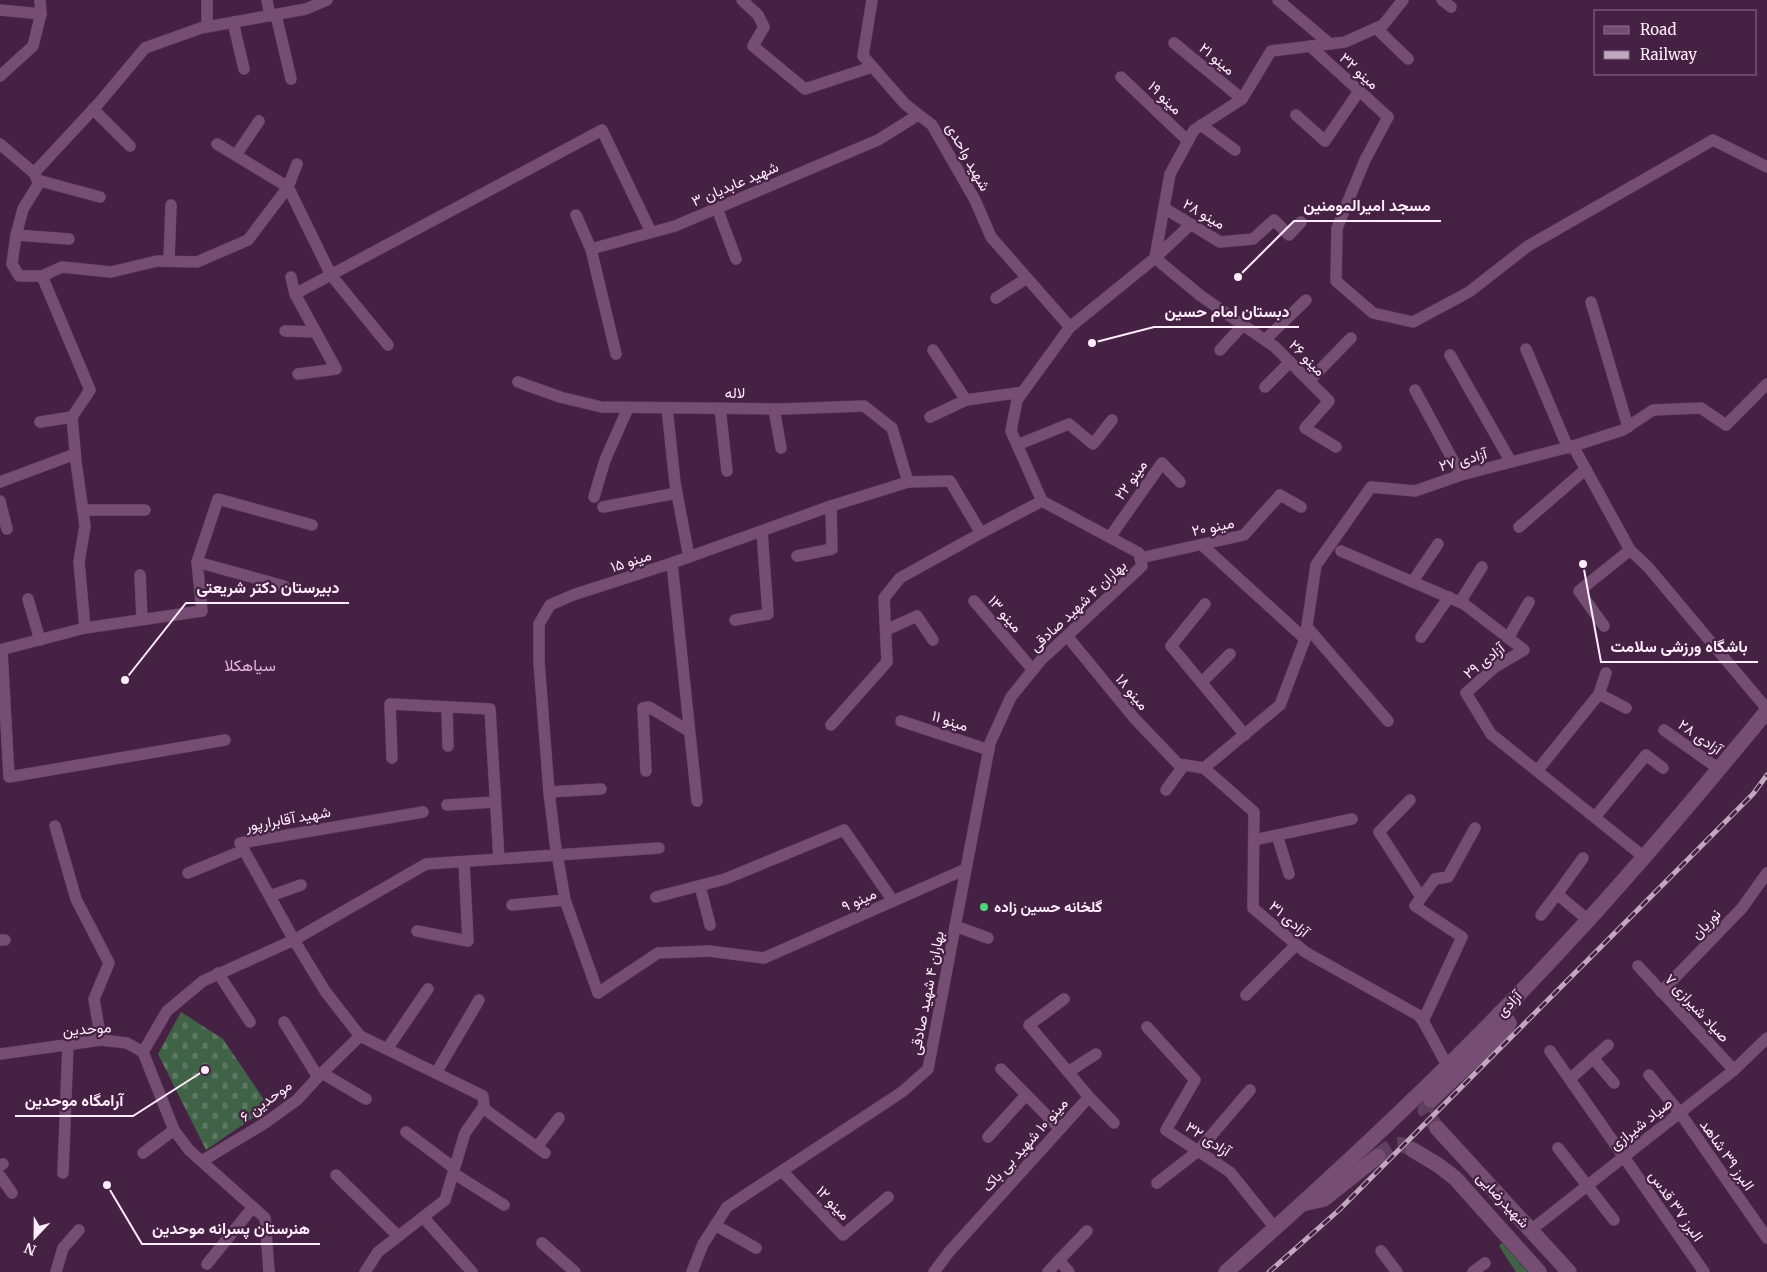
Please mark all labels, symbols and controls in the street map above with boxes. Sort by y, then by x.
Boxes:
legend [1594,10,1757,75]
text: Road [1640,20,1676,39]
street label: مینو ۲۱ [1196,38,1239,79]
text: Railway [1640,45,1697,64]
street label: مینو ۳۲ [1336,48,1383,93]
street label: مینو ۱۹ [1144,77,1186,118]
street label: شهید واحدی [941,119,995,195]
street label: شهید عابدیان ۳ [688,157,781,210]
callout: مسجد امیرالمومنین [1294,190,1441,221]
street label: مینو ۲۸ [1180,194,1229,233]
text: مسجد امیرالمومنین [1303,195,1431,216]
callout: دبستان امام حسین [1154,296,1299,327]
text: دبستان امام حسین [1164,301,1290,322]
street label: مینو ۲۶ [1285,335,1330,380]
street label: لاله [725,383,745,402]
street label: آزادی ۲۷ [1437,443,1491,476]
street label: مینو ۲۲ [1110,456,1151,503]
street label: مینو ۲۰ [1190,513,1236,540]
street label: مینو ۱۵ [608,545,654,576]
street label: بهاران ۴ شهید صادقی [1025,556,1131,656]
callout: دبیرستان دکتر شریعتی [186,572,349,603]
text: دبیرستان دکتر شریعتی [196,577,340,598]
street label: مینو ۱۳ [984,591,1027,636]
callout: باشگاه ورزشی سلامت [1601,631,1758,662]
text: باشگاه ورزشی سلامت [1610,636,1748,657]
street label: آزادی ۲۹ [1459,638,1510,683]
district label: سیاهکلا [224,655,276,675]
street label: مینو ۱۸ [1112,670,1153,714]
street label: مینو ۱۱ [929,706,971,735]
street label: آزادی ۲۸ [1674,715,1727,760]
street label: شهید آقابرارپور [243,802,332,837]
street label: مینو ۹ [839,884,879,916]
street label: آزادی ۳۱ [1265,896,1314,943]
place label: گلخانه حسین زاده [994,897,1102,916]
marker: گلخانه حسین زاده [978,901,990,913]
street label: نوریان [1687,905,1725,943]
street label: بهاران ۴ شهید صادقی [905,929,949,1057]
street label: صیاد شیرازی ۷ [1660,969,1734,1047]
street label: آزادی [1492,986,1527,1021]
street label: موحدین [62,1017,112,1041]
street label: موحدین ۶ [236,1075,296,1127]
callout: آرامگاه موحدین [15,1085,133,1116]
text: آرامگاه موحدین [25,1090,125,1111]
street label: صیاد شیرازی [1606,1093,1676,1155]
street label: مینو ۱۰ شهید بی باک [977,1094,1073,1196]
street label: البرز ۳۹ شاهد [1696,1116,1759,1194]
street label: آزادی ۳۲ [1182,1117,1236,1162]
street label: البرز ۳۷ قدس [1644,1167,1708,1245]
street label: شهیدرضایی [1472,1168,1534,1232]
street label: مینو ۱۲ [812,1181,854,1224]
north arrow [10,1212,60,1262]
callout: هنرستان پسرانه موحدین [142,1213,320,1244]
text: هنرستان پسرانه موحدین [152,1218,310,1240]
text: N [22,1239,39,1259]

